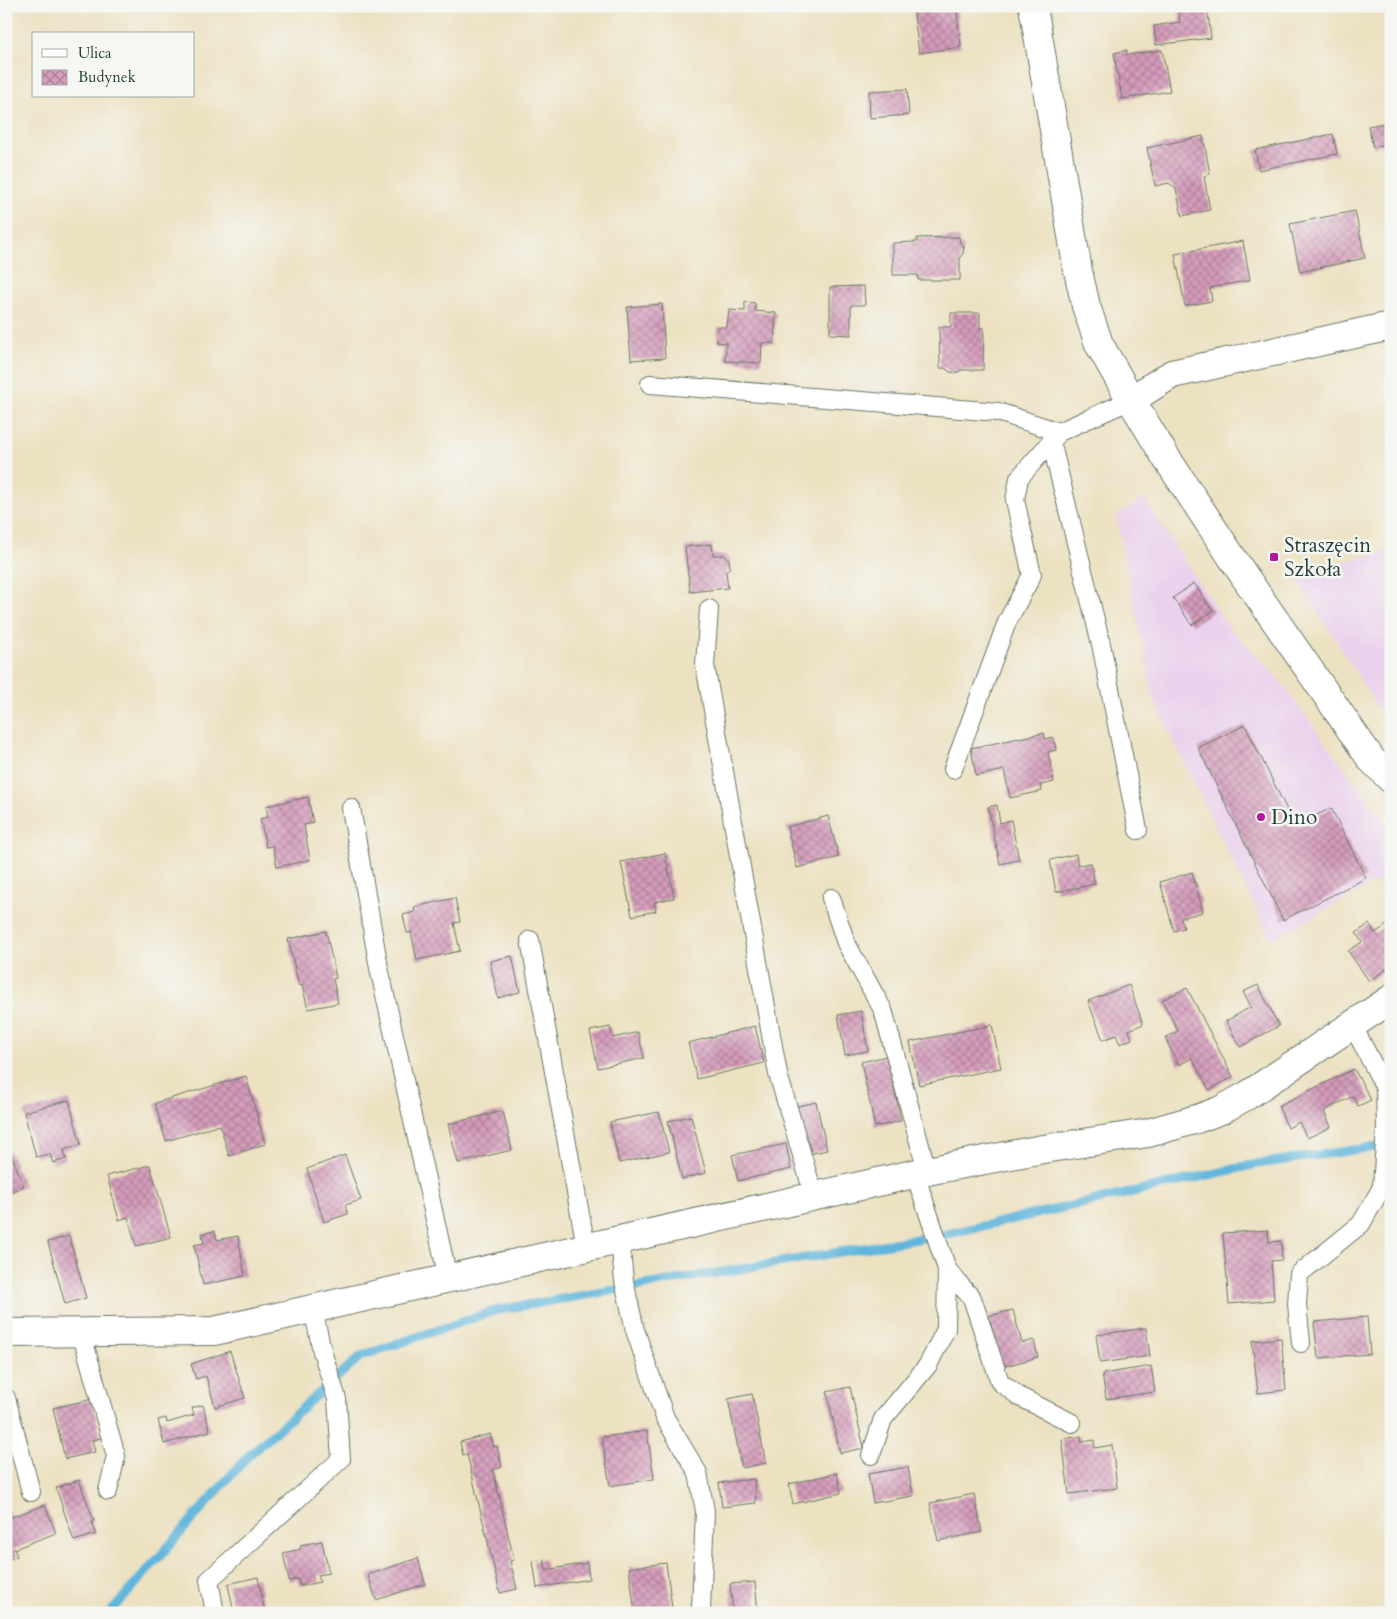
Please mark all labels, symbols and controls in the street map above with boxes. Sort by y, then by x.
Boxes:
legend [32,32,195,98]
text: Ulica [78,43,112,63]
text: Budynek [78,67,136,87]
place label: Straszęcin Szkoła [1284,531,1371,584]
marker: Straszęcin Szkoła [1268,551,1280,563]
place label: Dino [1271,803,1317,832]
marker: Dino [1255,811,1267,823]

